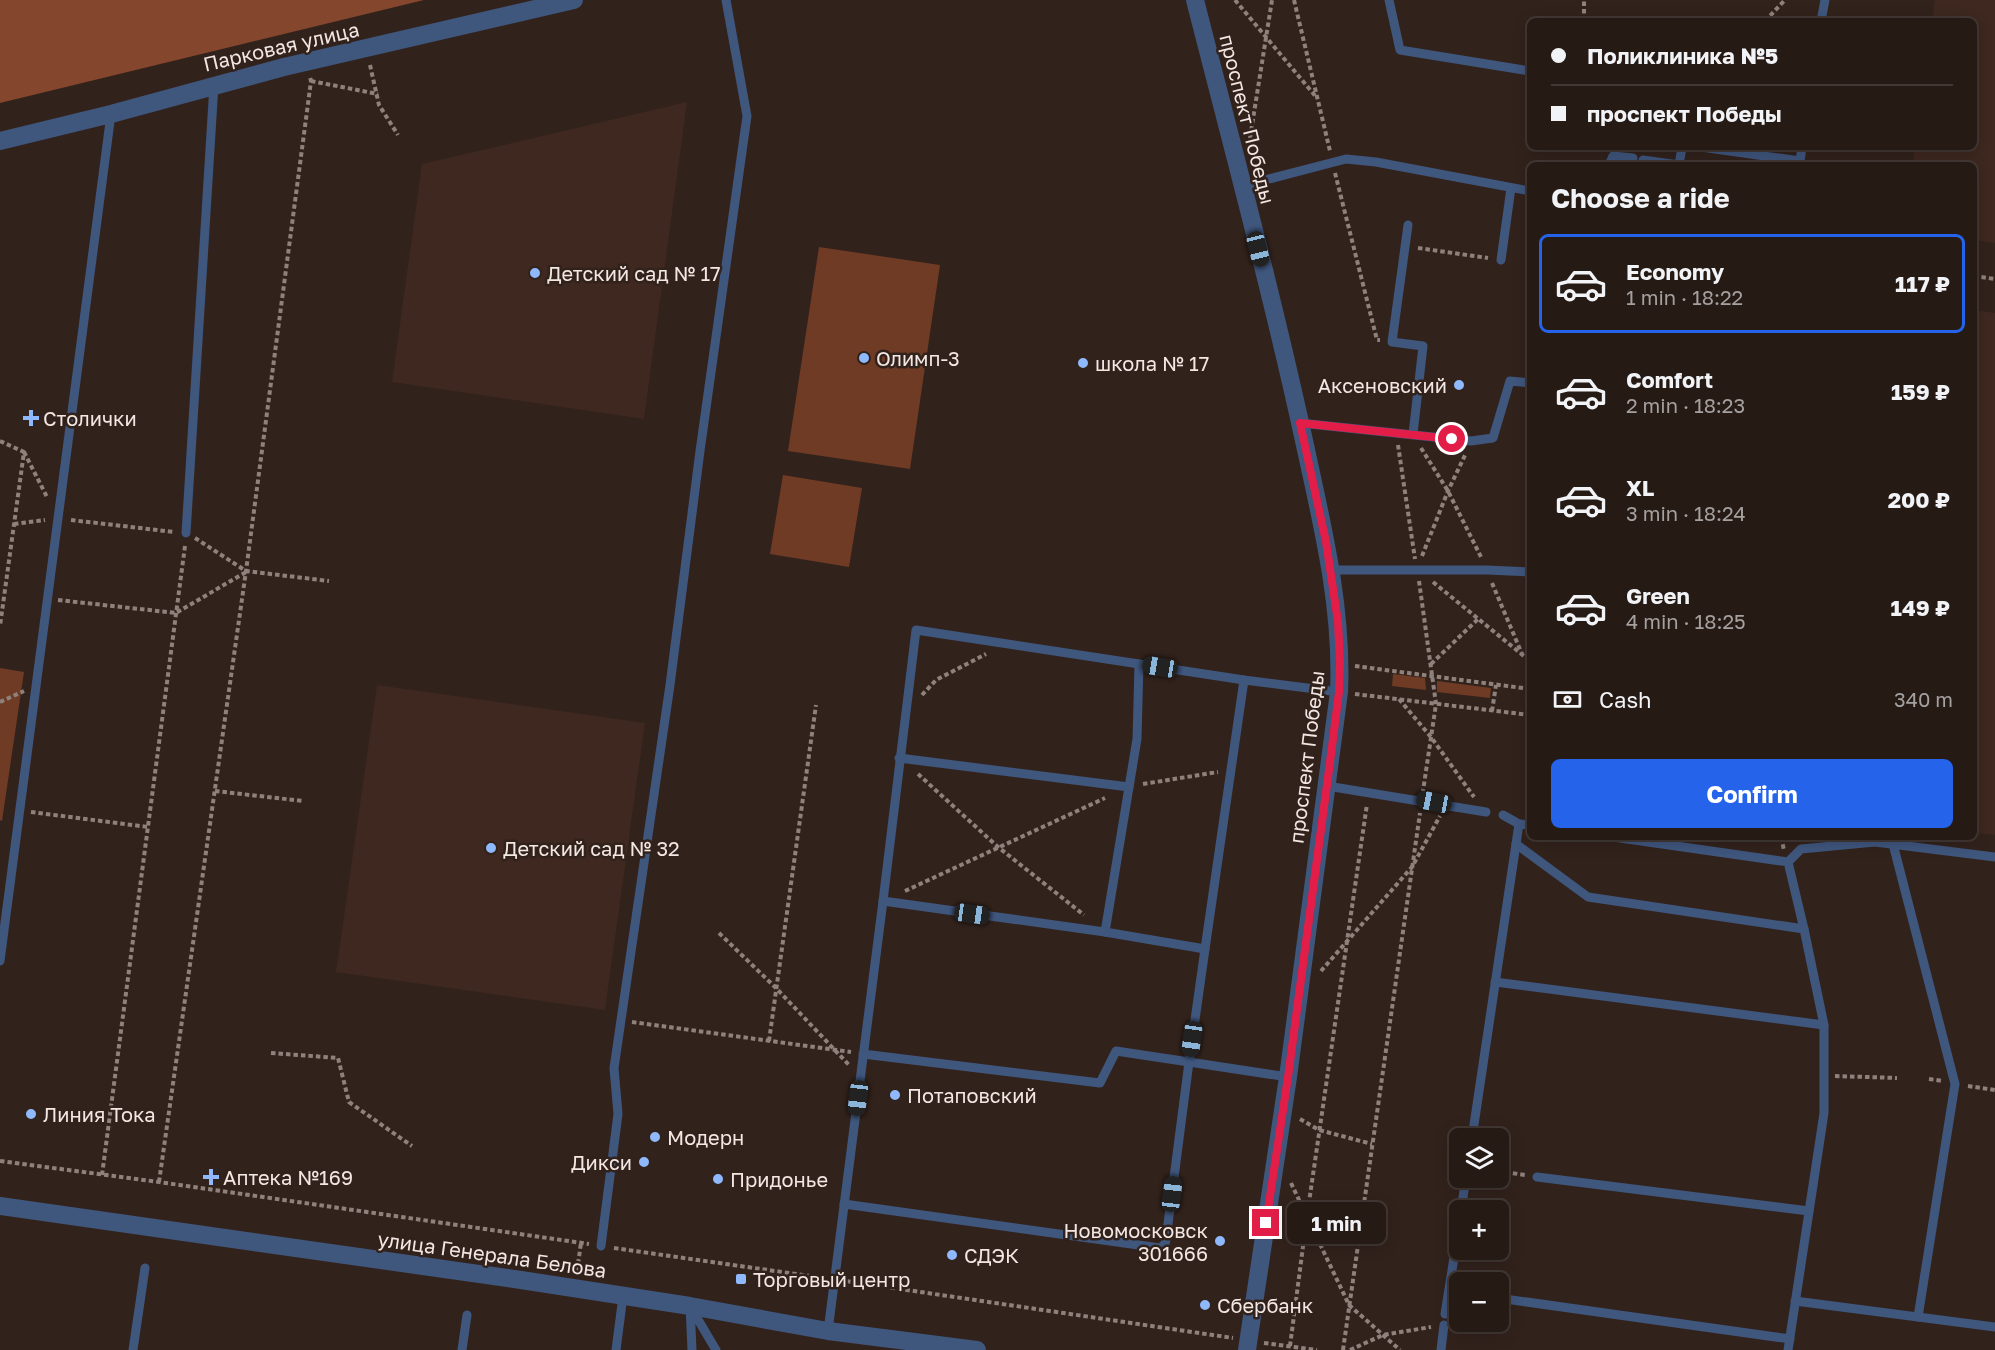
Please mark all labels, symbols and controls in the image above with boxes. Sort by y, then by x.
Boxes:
street label: Парковая улица [201,16,361,76]
street label: проспект Победы [1215,32,1281,206]
text: Поликлиника №5 [1587,42,1778,69]
text: проспект Победы [1587,100,1782,127]
text: Choose a ride [1551,182,1730,214]
car [1245,229,1271,269]
icon: car [1554,257,1608,311]
text: Economy [1626,258,1724,285]
place label: Детский сад № 17 [547,261,721,285]
marker: Детский сад № 17 [528,266,542,280]
text: 117 ₽ [1895,270,1950,297]
text: 1 min · 18:22 [1626,285,1743,309]
place label: Олимп-3 [876,346,960,370]
marker: Олимп-3 [857,351,871,365]
place label: школа № 17 [1095,351,1209,375]
marker: школа № 17 [1076,356,1090,370]
icon: car [1554,365,1608,419]
text: Comfort [1626,366,1713,393]
place label: Аксеновский [1318,373,1447,397]
marker: Аксеновский [1452,378,1466,392]
text: 159 ₽ [1891,378,1950,405]
text: 2 min · 18:23 [1626,393,1745,417]
place label: Столички [43,406,137,430]
marker: Столички [24,411,38,425]
route start [1438,425,1465,452]
icon: car [1554,473,1608,527]
text: XL [1626,474,1654,501]
text: 200 ₽ [1888,486,1950,513]
text: 3 min · 18:24 [1626,501,1746,525]
icon: car [1554,581,1608,635]
text: Green [1626,582,1690,609]
text: 149 ₽ [1891,594,1950,621]
text: 4 min · 18:25 [1626,609,1746,633]
car [1141,655,1179,679]
street label: проспект Победы [1283,669,1329,845]
icon: cash [1551,683,1584,716]
text: Cash [1599,686,1652,713]
text: 340 m [1894,687,1953,711]
button: Confirm [1551,759,1953,828]
car [1415,790,1453,814]
place label: Детский сад № 32 [503,836,680,860]
marker: Детский сад № 32 [484,841,498,855]
car [953,903,991,925]
car [1181,1020,1203,1058]
car [847,1079,869,1117]
place label: Потаповский [907,1083,1037,1107]
marker: Потаповский [888,1088,902,1102]
place label: Линия Тока [43,1102,156,1126]
marker: Линия Тока [24,1107,38,1121]
place label: Модерн [667,1125,744,1149]
map controls [1449,1128,1509,1332]
button: layers [1449,1128,1509,1188]
marker: Модерн [648,1130,662,1144]
place label: Дикси [571,1150,632,1174]
marker: Дикси [637,1155,651,1169]
place label: Аптека №169 [223,1165,353,1189]
place label: Придонье [730,1167,828,1191]
marker: Аптека №169 [204,1170,218,1184]
marker: Придонье [711,1172,725,1186]
car [1161,1175,1183,1213]
button: + [1449,1200,1509,1260]
callout: 1 min [1287,1202,1386,1244]
route end [1252,1209,1279,1236]
text: 1 min [1311,1211,1362,1235]
place label: Новомосковск 301666 [1063,1218,1208,1265]
street label: улица Генерала Белова [376,1226,608,1282]
marker: Новомосковск 301666 [1213,1234,1227,1248]
place label: СДЭК [964,1243,1019,1267]
marker: СДЭК [945,1248,959,1262]
place label: Торговый центр [753,1267,910,1291]
marker: Торговый центр [734,1272,748,1286]
button: − [1449,1272,1509,1332]
place label: Сбербанк [1217,1293,1313,1317]
marker: Сбербанк [1198,1298,1212,1312]

